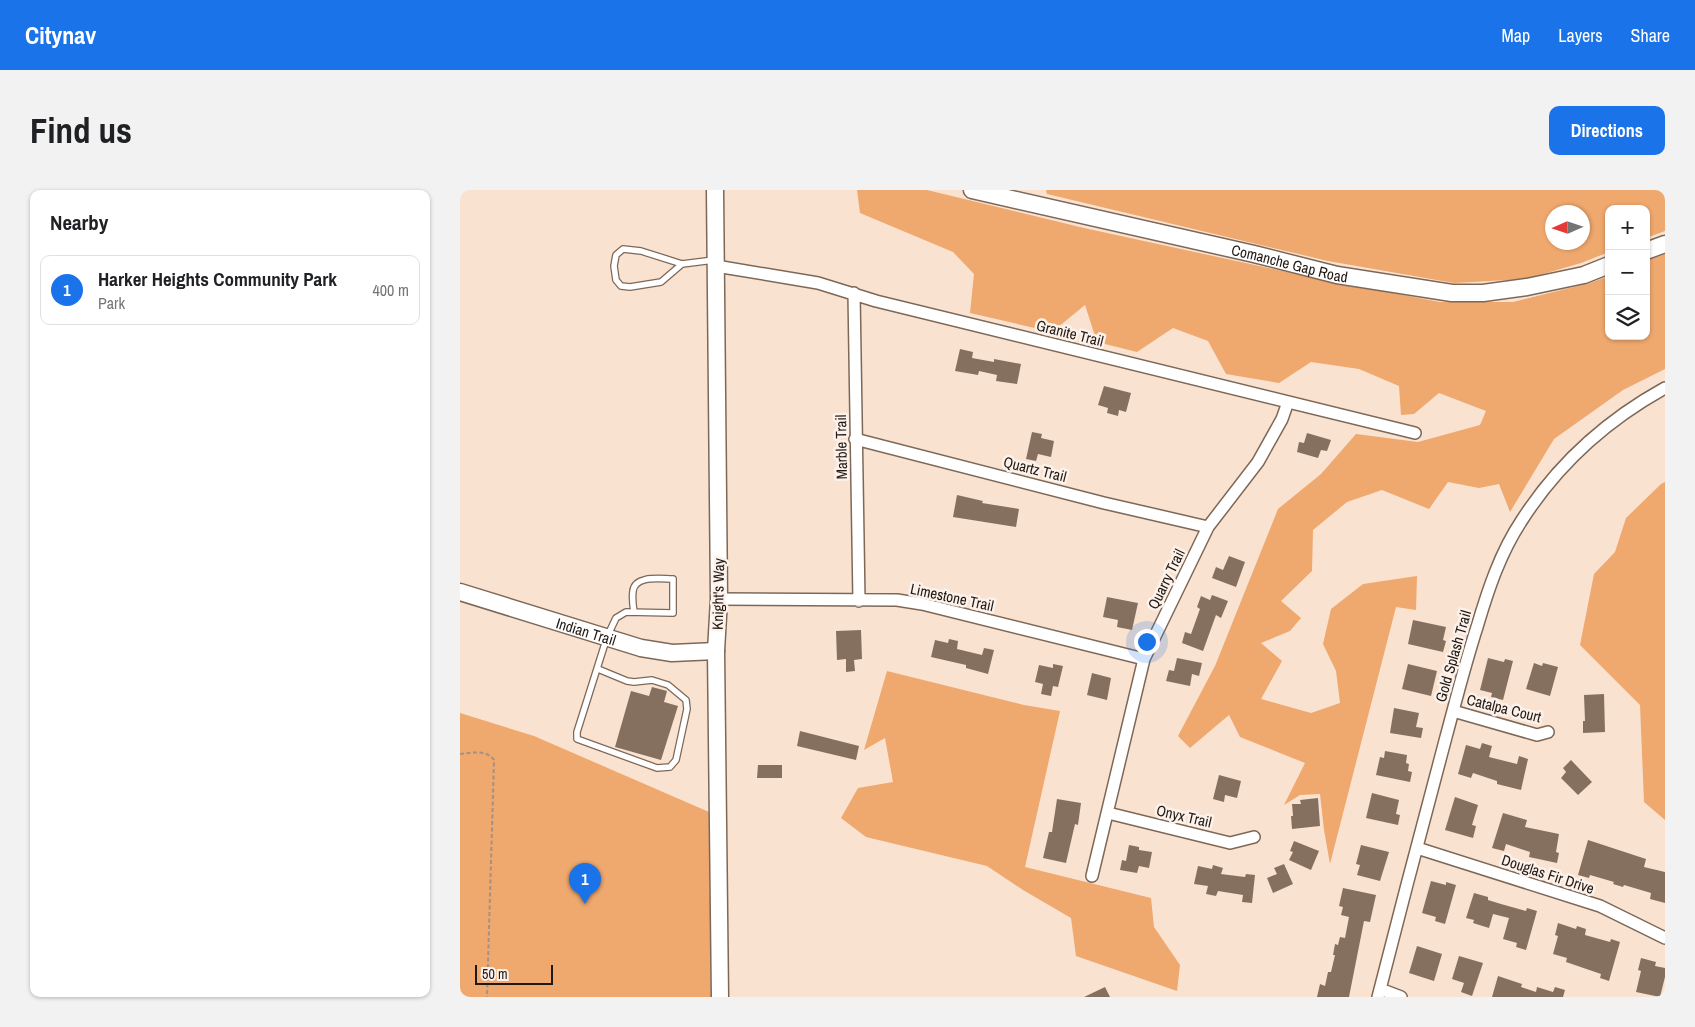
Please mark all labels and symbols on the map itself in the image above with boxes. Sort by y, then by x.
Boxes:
north arrow [1545,205,1590,250]
street label: Comanche Gap Road [1230,239,1349,287]
street label: Granite Trail [1034,315,1106,351]
street label: Marble Trail [830,414,852,480]
street label: Quartz Trail [1001,451,1069,487]
street label: Quarry Trail [1142,545,1190,613]
street label: Knight's Way [707,557,729,630]
street label: Limestone Trail [908,578,996,616]
street label: Gold Splash Trail [1430,608,1476,704]
street label: Indian Trail [554,612,619,650]
your location [1134,629,1160,655]
street label: Catalpa Court [1465,689,1544,728]
street label: Onyx Trail [1154,799,1214,833]
street label: Douglas Fir Drive [1499,849,1597,899]
pin: 1 [569,863,601,904]
scale bar [475,962,552,985]

